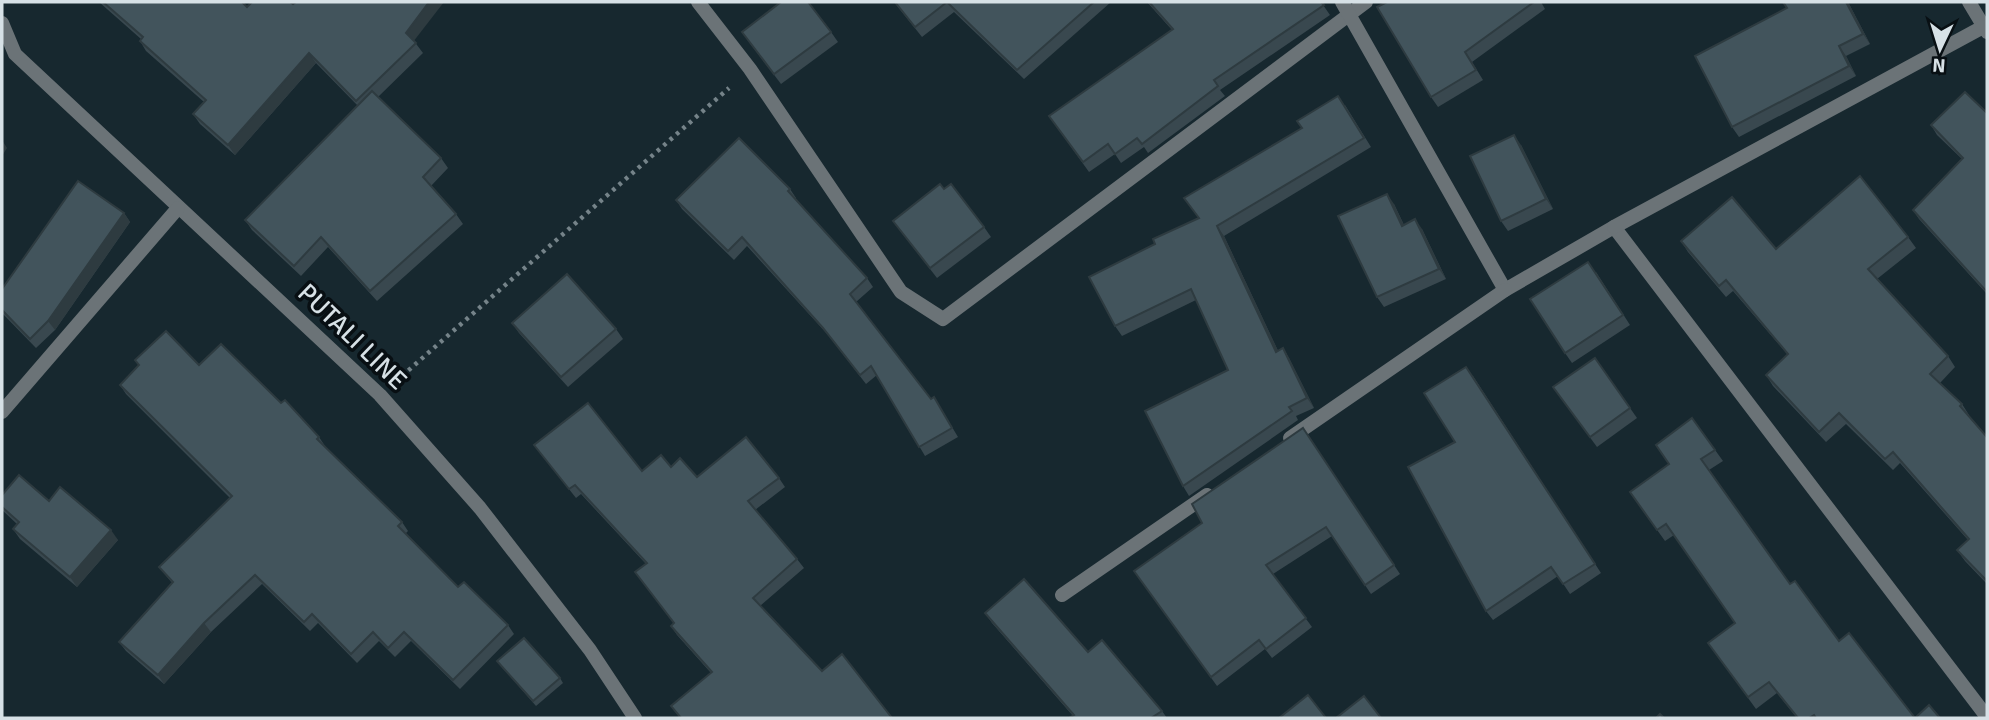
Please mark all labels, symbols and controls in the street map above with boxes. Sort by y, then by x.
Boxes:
north arrow [1905,14,1975,84]
text: N [1931,53,1946,77]
street label: PUTALI LINE [291,277,413,397]

